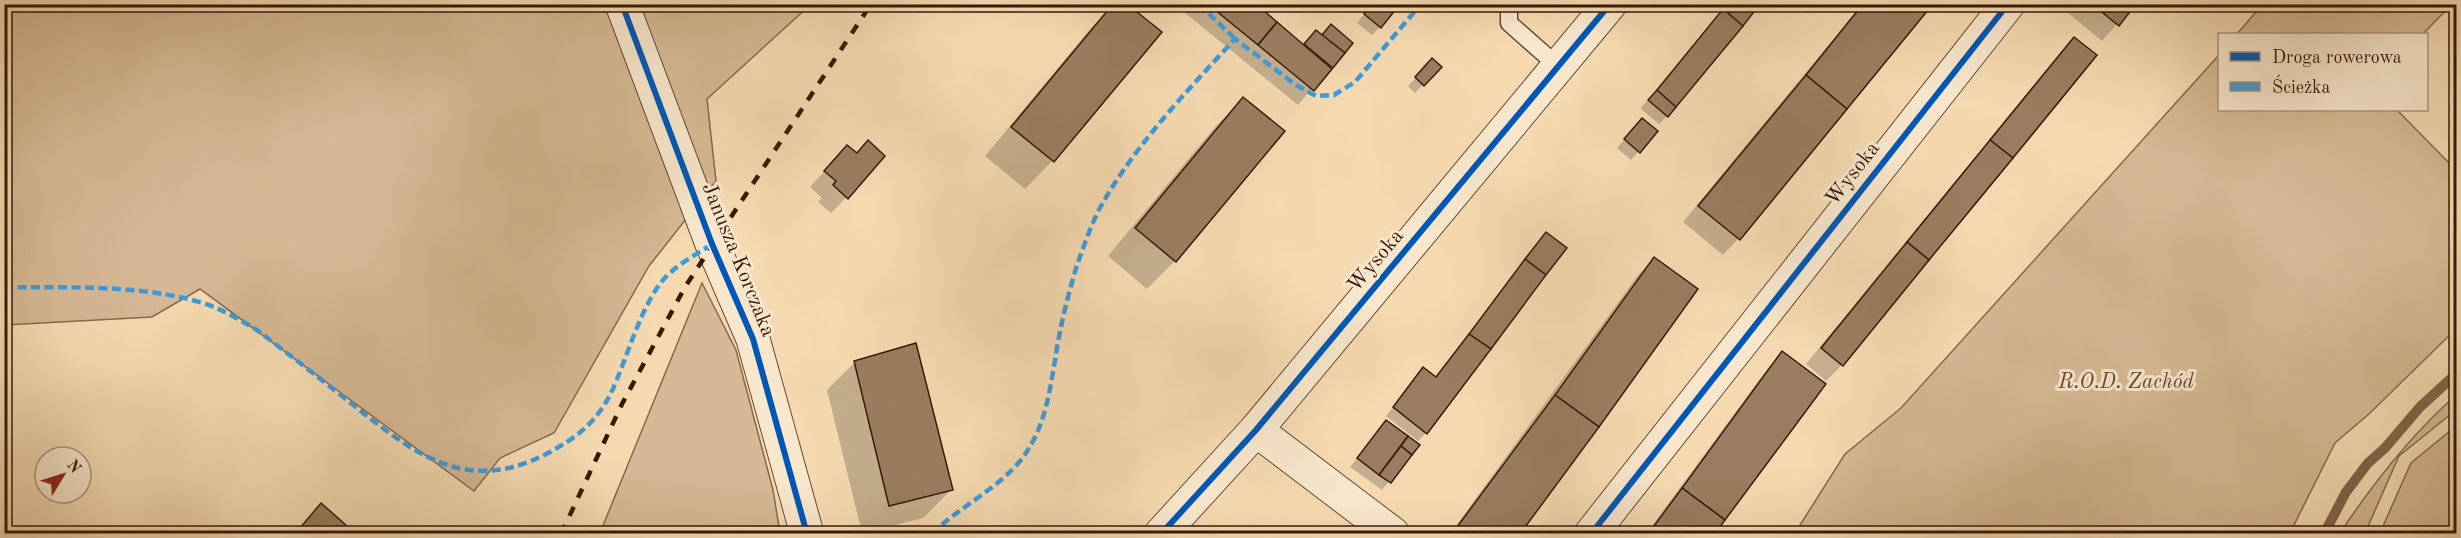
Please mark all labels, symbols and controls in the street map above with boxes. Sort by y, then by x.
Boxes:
legend [2218,33,2428,111]
text: Droga rowerowa [2272,49,2402,67]
text: Ścieżka [2272,74,2330,97]
street label: Wysoka [1822,138,1884,210]
street label: Janusza Korczaka [698,180,778,340]
street label: Wysoka [1344,226,1408,296]
park label: R.O.D. Zachód [2057,372,2195,393]
north arrow [33,445,93,505]
text: N [63,457,84,477]

